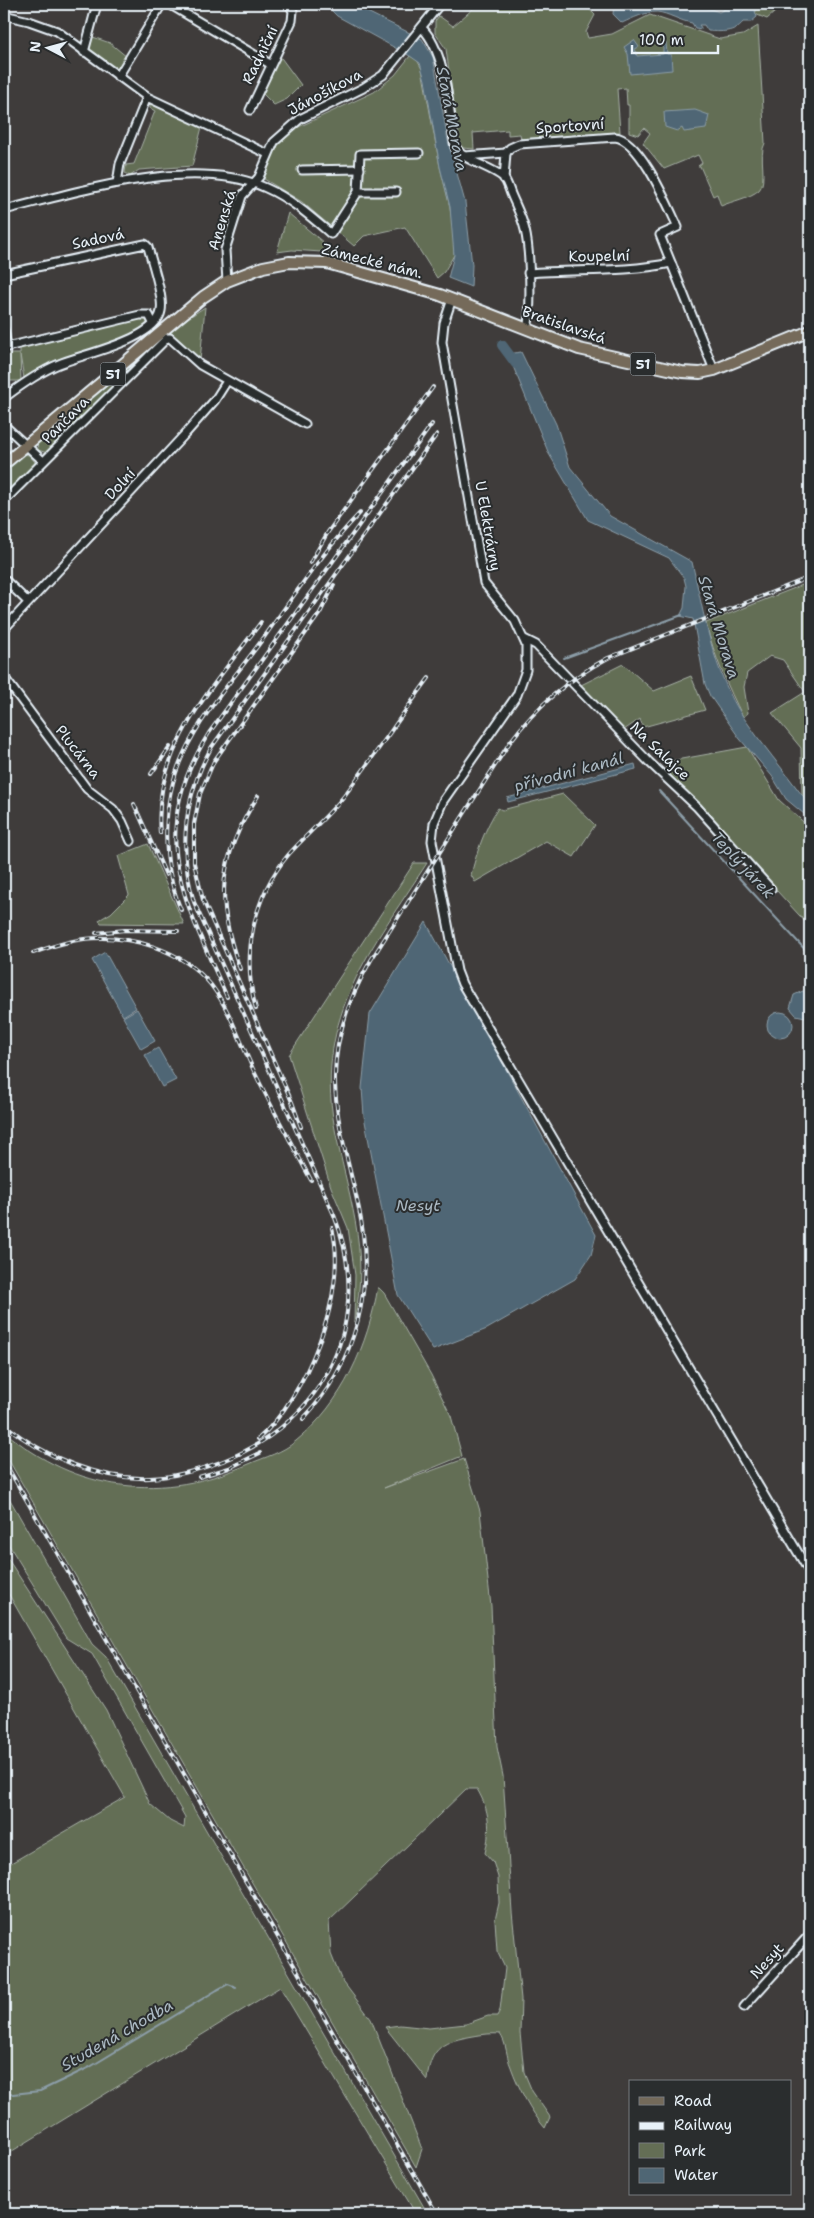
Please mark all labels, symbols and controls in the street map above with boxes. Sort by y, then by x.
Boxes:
north arrow [22,22,72,72]
street label: Radniční [237,22,283,87]
scale bar [632,22,718,54]
text: 100 m [639,30,684,50]
text: N [26,40,45,53]
street label: Jánošíkova [284,64,366,120]
water label: Stará Morava [431,65,473,174]
street label: Sportovní [535,114,605,138]
street label: Anenská [203,187,241,253]
street label: Sadová [70,224,126,254]
street label: Zámecké nám. [319,239,425,283]
street label: Koupelní [568,245,631,267]
street label: Bratislavská [519,301,609,349]
road number: 51 [630,352,656,376]
road number: 51 [100,362,126,386]
street label: Pančava [37,391,94,448]
street label: Dolní [100,463,140,504]
street label: U Elektrárny [470,479,506,573]
water label: Stará Morava [693,573,745,681]
street label: Na Salajce [626,717,694,785]
street label: Plucárna [51,721,106,783]
water label: přívodní kanál [511,747,626,797]
water label: Teplý járek [707,827,779,903]
water label: Nesyt [396,1195,440,1216]
street label: Nesyt [746,1939,788,1983]
water label: Studená chodba [57,1994,177,2076]
legend [629,2080,792,2196]
text: Road [674,2091,712,2111]
text: Railway [674,2115,732,2135]
text: Park [674,2141,706,2161]
text: Water [674,2165,718,2185]

